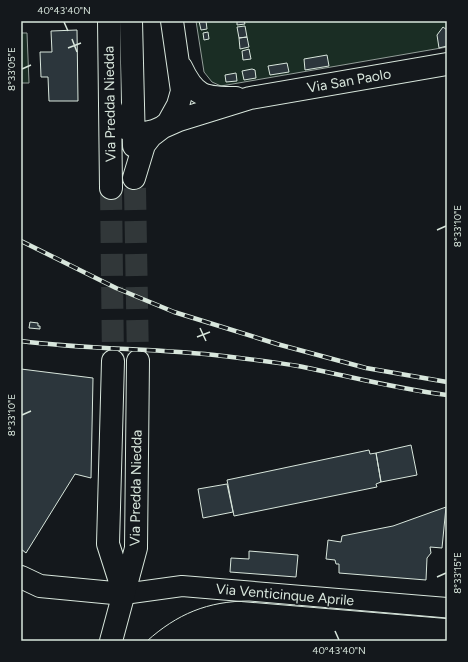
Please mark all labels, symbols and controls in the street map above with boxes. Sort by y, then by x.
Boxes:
text: 40°43'40"N [37,4,91,17]
street label: Via Predda Niedda [100,46,120,162]
text: 8°33'05"E [5,47,18,91]
street label: Via San Paolo [306,65,392,97]
text: 8°33'10"E [451,205,464,247]
text: 8°33'10"E [5,394,18,436]
street label: Via Predda Niedda [126,430,146,546]
text: 8°33'15"E [451,552,464,594]
street label: Via Venticinque Aprile [215,580,355,610]
text: 40°43'40"N [312,644,366,657]

